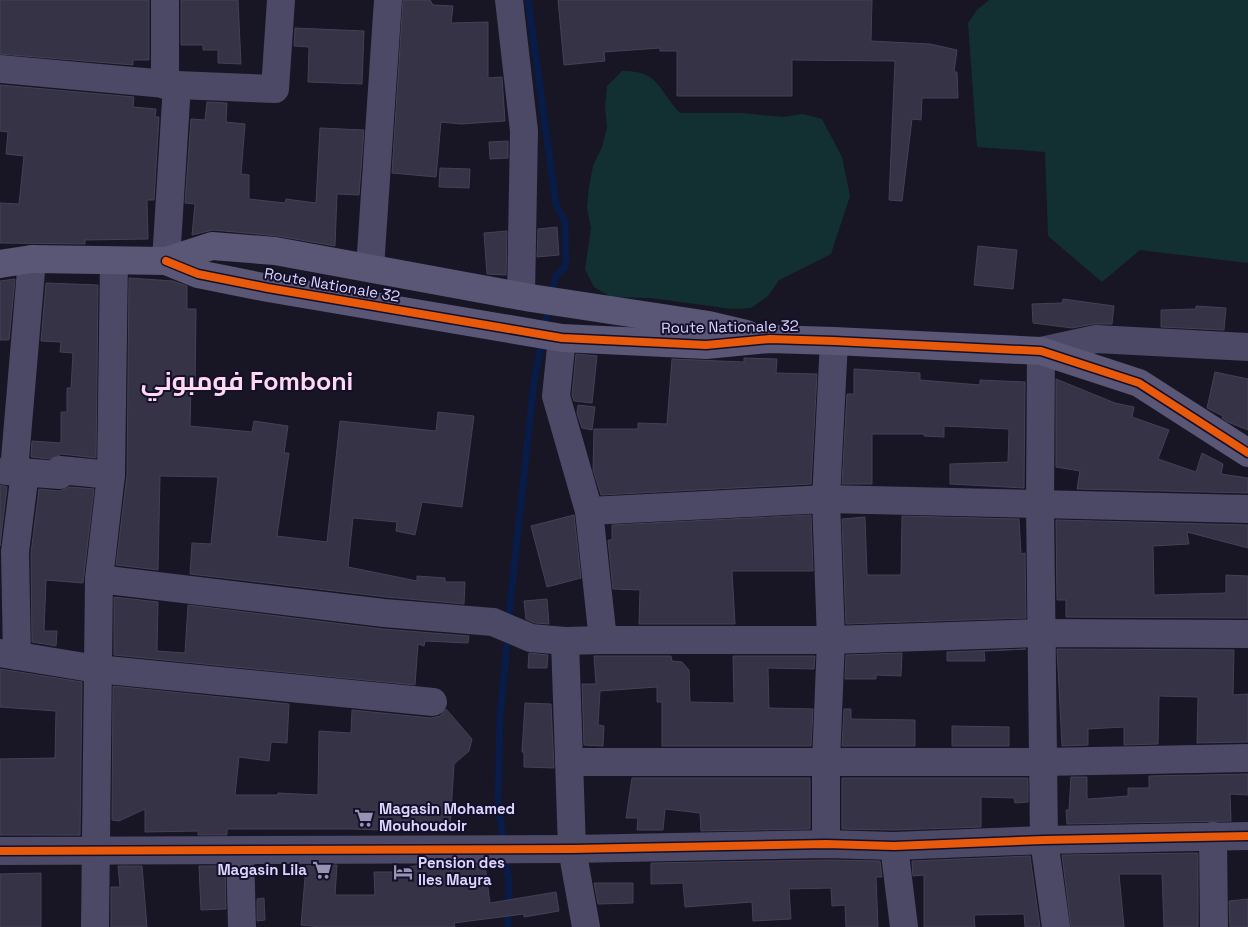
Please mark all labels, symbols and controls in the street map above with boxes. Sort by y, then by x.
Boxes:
street label: Route Nationale 32 [263,263,401,306]
street label: Route Nationale 32 [661,316,799,337]
district label: فومبوني Fomboni [141,365,353,401]
place label: Magasin Mohamed Mouhoudoir [379,799,515,835]
supermarket icon: Magasin Mohamed Mouhoudoir [353,807,375,829]
place label: Pension des Iles Mayra [418,853,505,889]
supermarket icon: Magasin Lila [311,859,333,881]
place label: Magasin Lila [217,860,307,879]
hotel icon: Pension des Iles Mayra [392,861,414,883]

